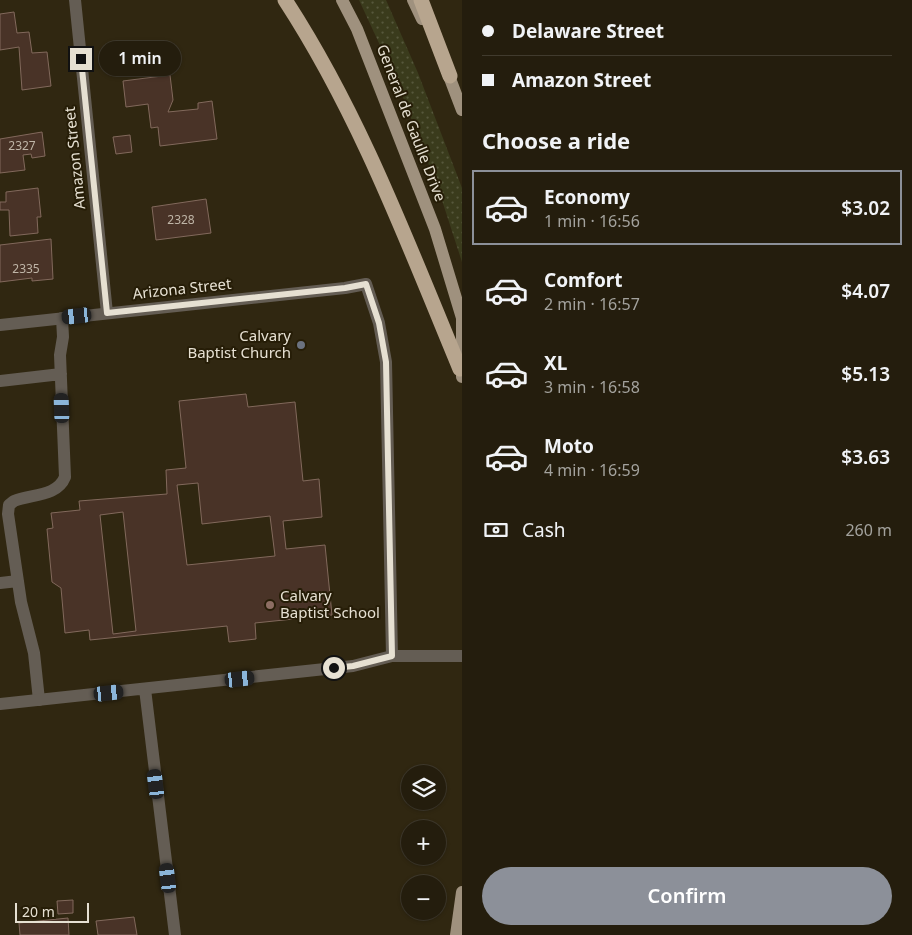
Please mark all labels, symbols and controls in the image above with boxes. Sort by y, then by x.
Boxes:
text: Delaware Street [512,18,664,44]
street label: General de Gaulle Drive [373,41,451,204]
callout: 1 min [98,42,181,76]
text: 1 min [118,47,162,69]
route end [70,48,92,70]
text: Amazon Street [512,67,651,93]
street label: Amazon Street [59,105,89,210]
text: Choose a ride [482,125,630,155]
house number: 2327 [8,137,36,154]
text: Economy [544,184,630,210]
icon: car [484,185,529,230]
text: $3.02 [841,195,890,221]
text: 1 min · 16:56 [544,210,640,232]
house number: 2328 [167,211,195,228]
house number: 2335 [12,260,40,277]
text: Comfort [544,267,623,293]
icon: car [484,268,529,313]
street label: Arizona Street [131,273,233,303]
text: $4.07 [841,278,890,304]
text: 2 min · 16:57 [544,293,640,315]
car [61,307,92,325]
place label: Calvary Baptist Church [187,325,291,362]
marker: Calvary Baptist Church [295,339,307,351]
text: XL [544,350,567,376]
icon: car [484,351,529,396]
text: $5.13 [841,361,890,387]
text: 3 min · 16:58 [544,376,640,398]
car [53,393,70,423]
text: Moto [544,433,594,459]
icon: car [484,434,529,479]
text: $3.63 [841,444,890,470]
text: 4 min · 16:59 [544,459,640,481]
icon: cash [482,516,510,544]
text: Cash [522,517,566,543]
text: 260 m [845,519,892,541]
place label: Calvary Baptist School [280,585,380,622]
marker: Calvary Baptist School [264,599,276,611]
route start [323,657,345,679]
car [224,670,255,688]
car [93,684,124,702]
map controls [401,765,446,920]
button: layers [401,765,446,810]
car [146,768,165,800]
button: + [401,820,446,865]
car [158,862,177,894]
button: Confirm [482,867,892,925]
button: − [401,875,446,920]
scale bar [15,900,89,923]
text: 20 m [22,902,55,921]

